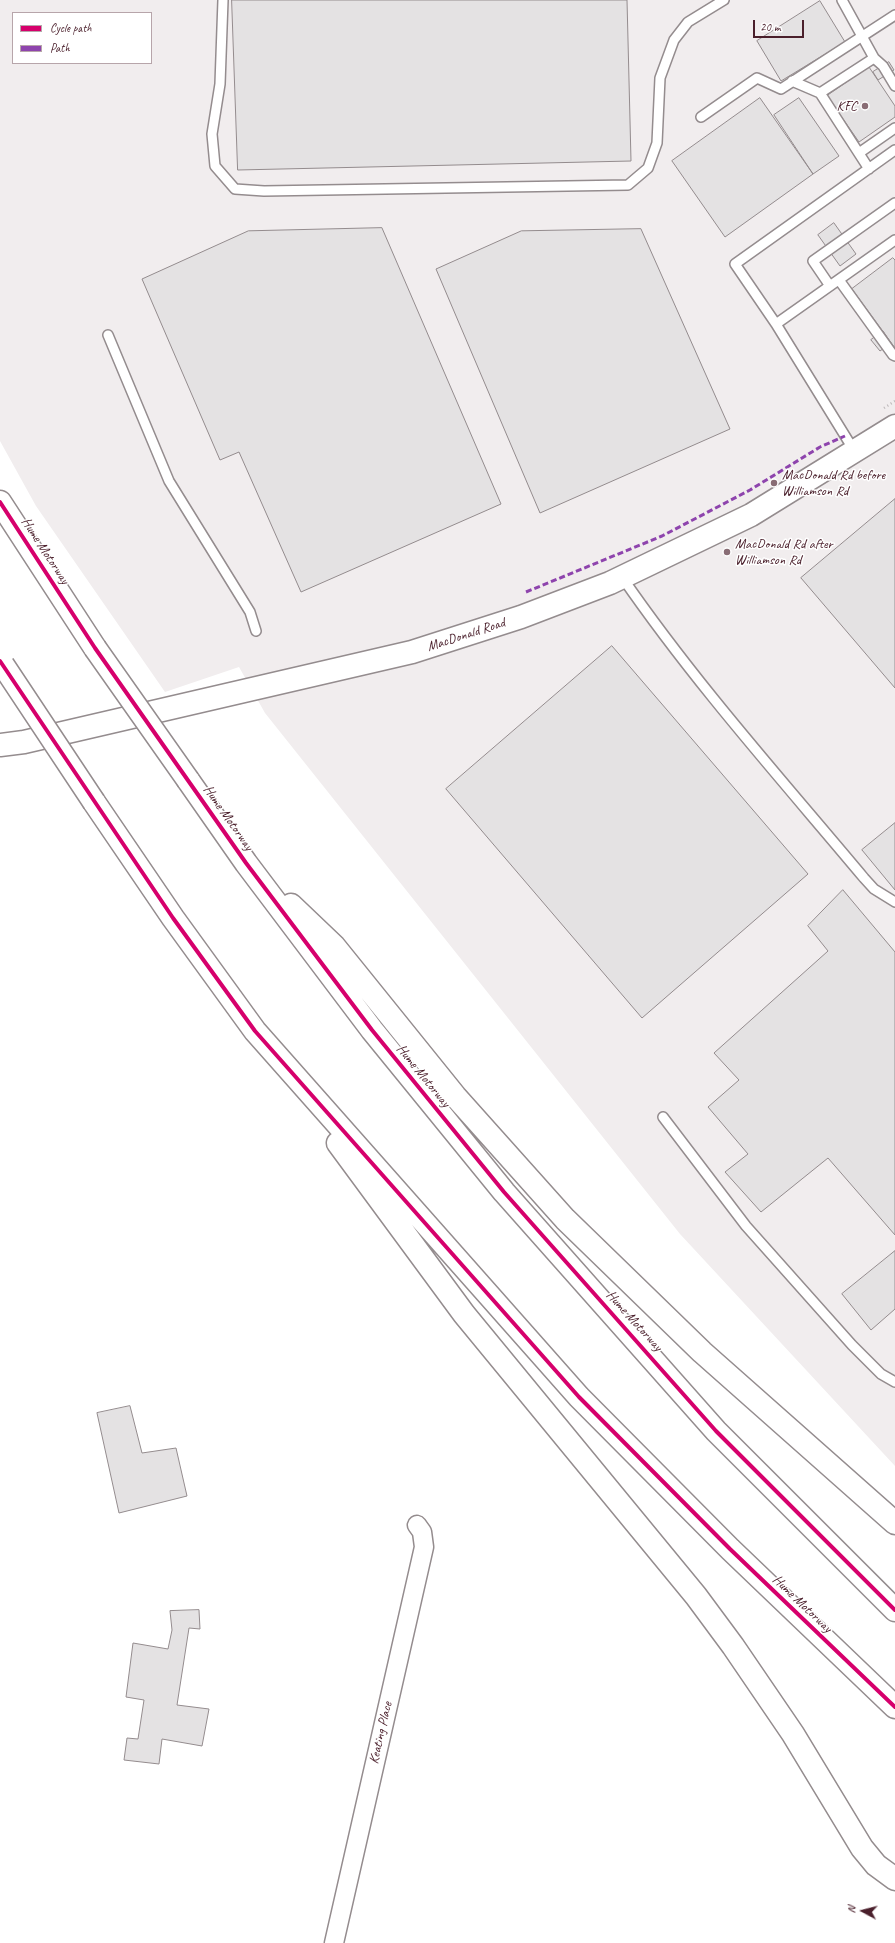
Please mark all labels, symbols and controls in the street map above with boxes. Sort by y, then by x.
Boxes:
legend [12,12,152,64]
scale bar [755,12,806,38]
text: 20 m [760,19,780,35]
text: Cycle path [50,20,92,36]
text: Path [50,40,70,56]
place label: KFC [837,98,857,114]
marker: KFC [860,101,870,111]
place label: MacDonald Rd before Williamson Rd [782,467,885,500]
marker: MacDonald Rd before Williamson Rd [769,478,779,488]
street label: Hume Motorway [17,514,73,588]
place label: MacDonald Rd after Williamson Rd [735,536,833,568]
marker: MacDonald Rd after Williamson Rd [722,547,732,557]
street label: MacDonald Road [425,615,507,655]
street label: Hume Motorway [199,782,257,854]
street label: Hume Motorway [392,1041,454,1111]
street label: Hume Motorway [602,1287,666,1355]
street label: Hume Motorway [769,1571,835,1637]
street label: Keating Place [366,1700,396,1766]
north arrow [843,1891,883,1931]
text: N [844,1905,858,1914]

